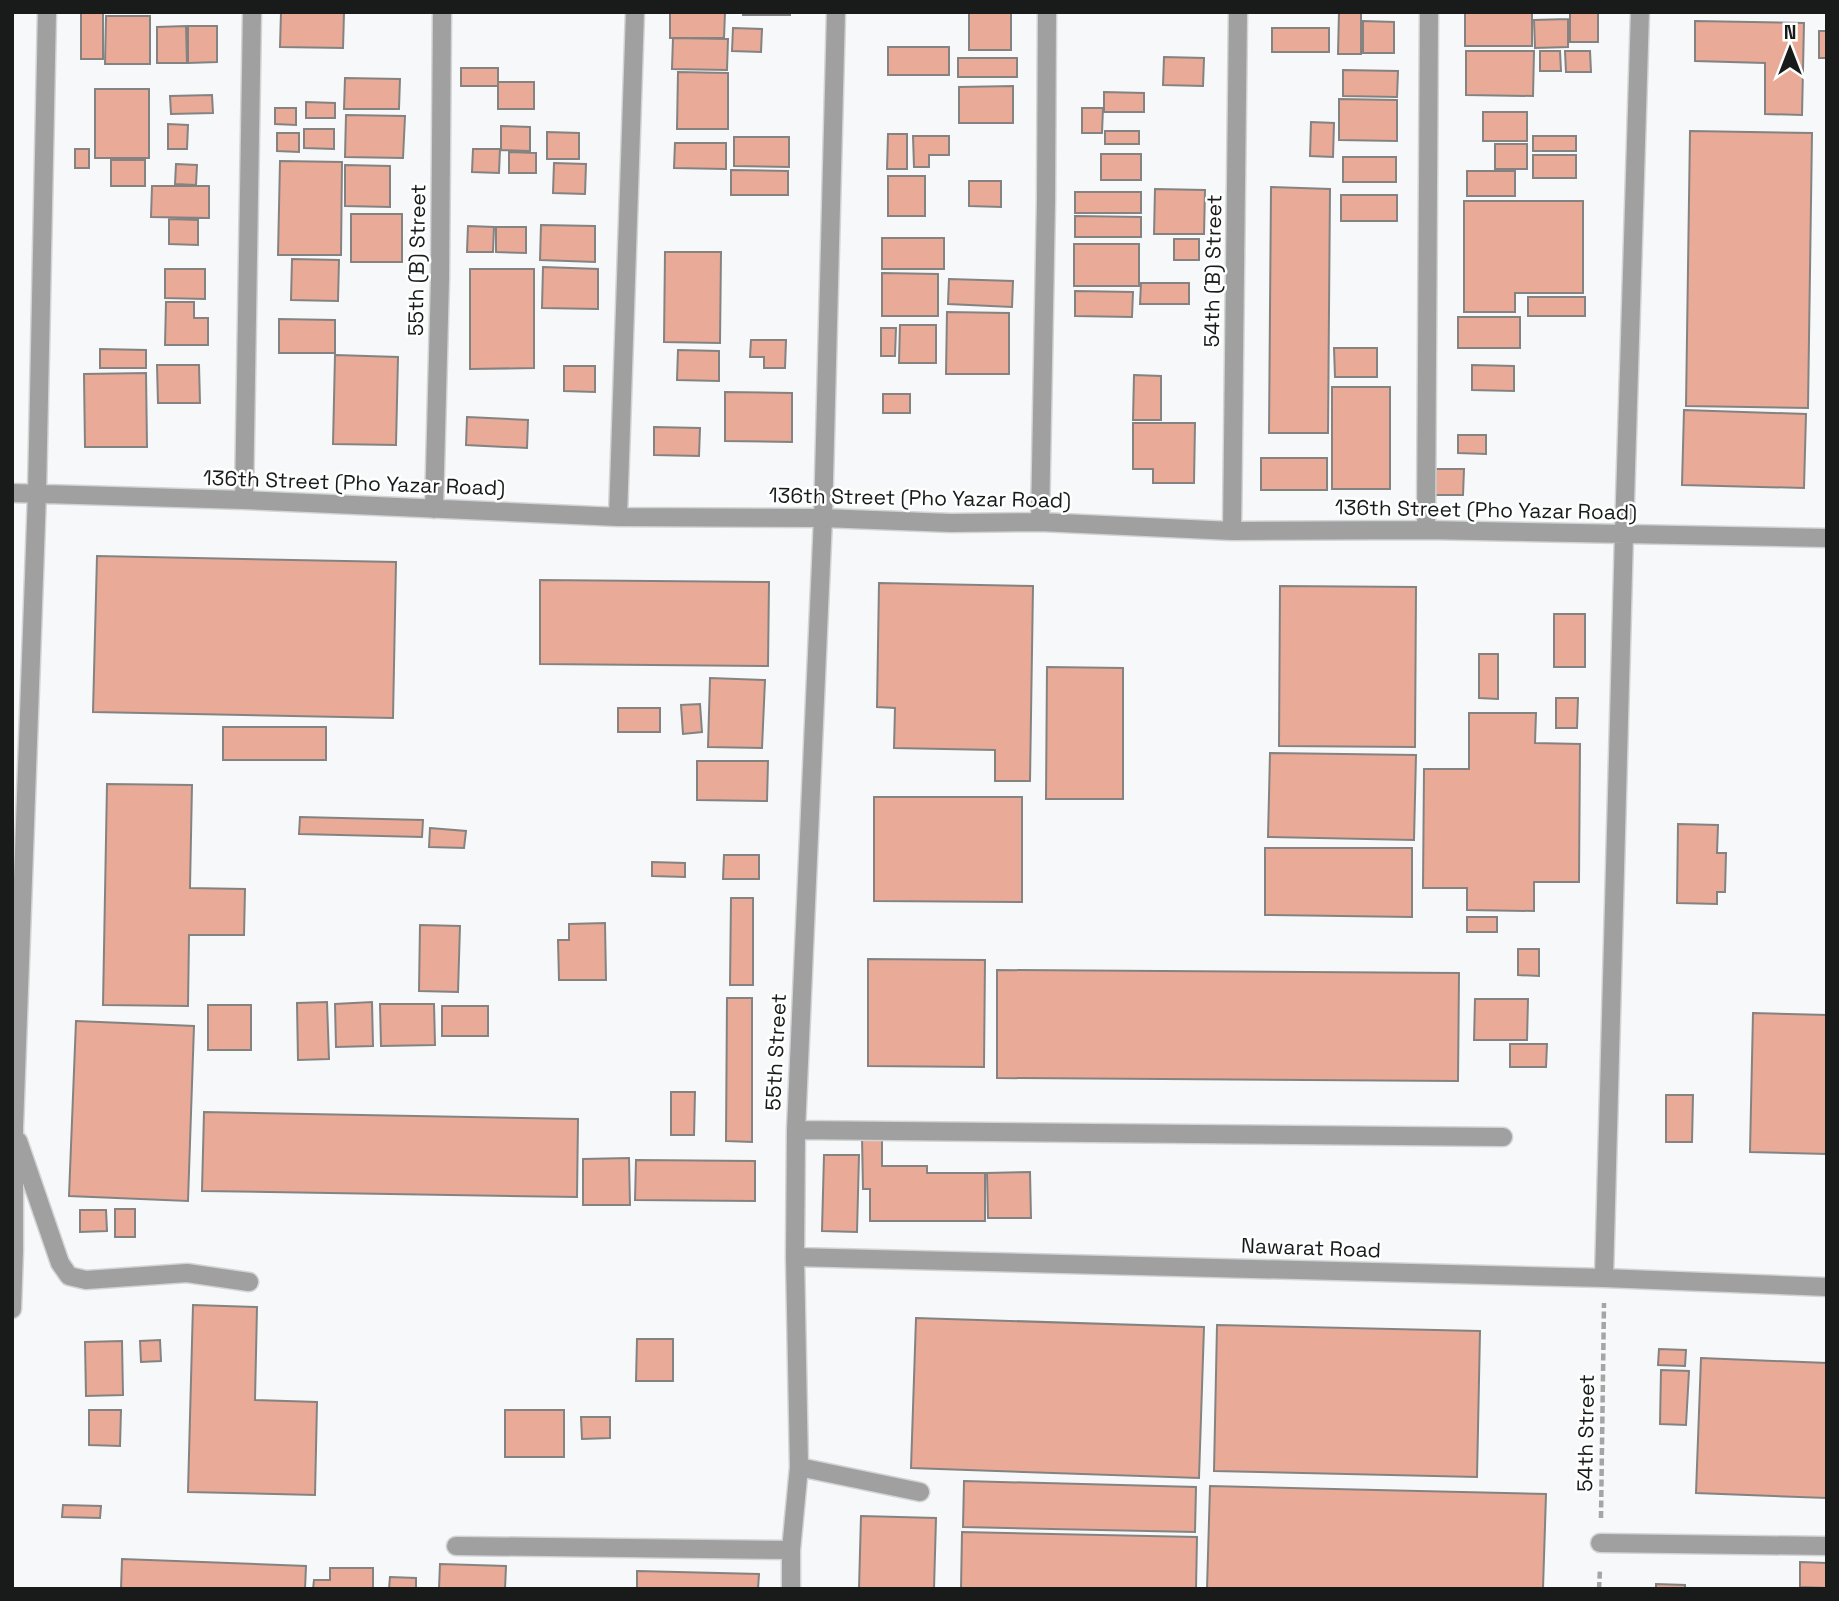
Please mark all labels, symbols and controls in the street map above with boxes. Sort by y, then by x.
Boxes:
north arrow [1755,14,1825,84]
text: N [1784,20,1796,45]
street label: 55th (B) Street [402,184,431,336]
street label: 54th (B) Street [1198,194,1227,348]
street label: 136th Street (Pho Yazar Road) [202,464,506,501]
street label: 136th Street (Pho Yazar Road) [769,481,1071,514]
street label: 136th Street (Pho Yazar Road) [1335,493,1637,526]
street label: 55th Street [759,993,792,1111]
street label: Nawarat Road [1241,1232,1382,1263]
street label: 54th Street [1571,1374,1600,1492]

